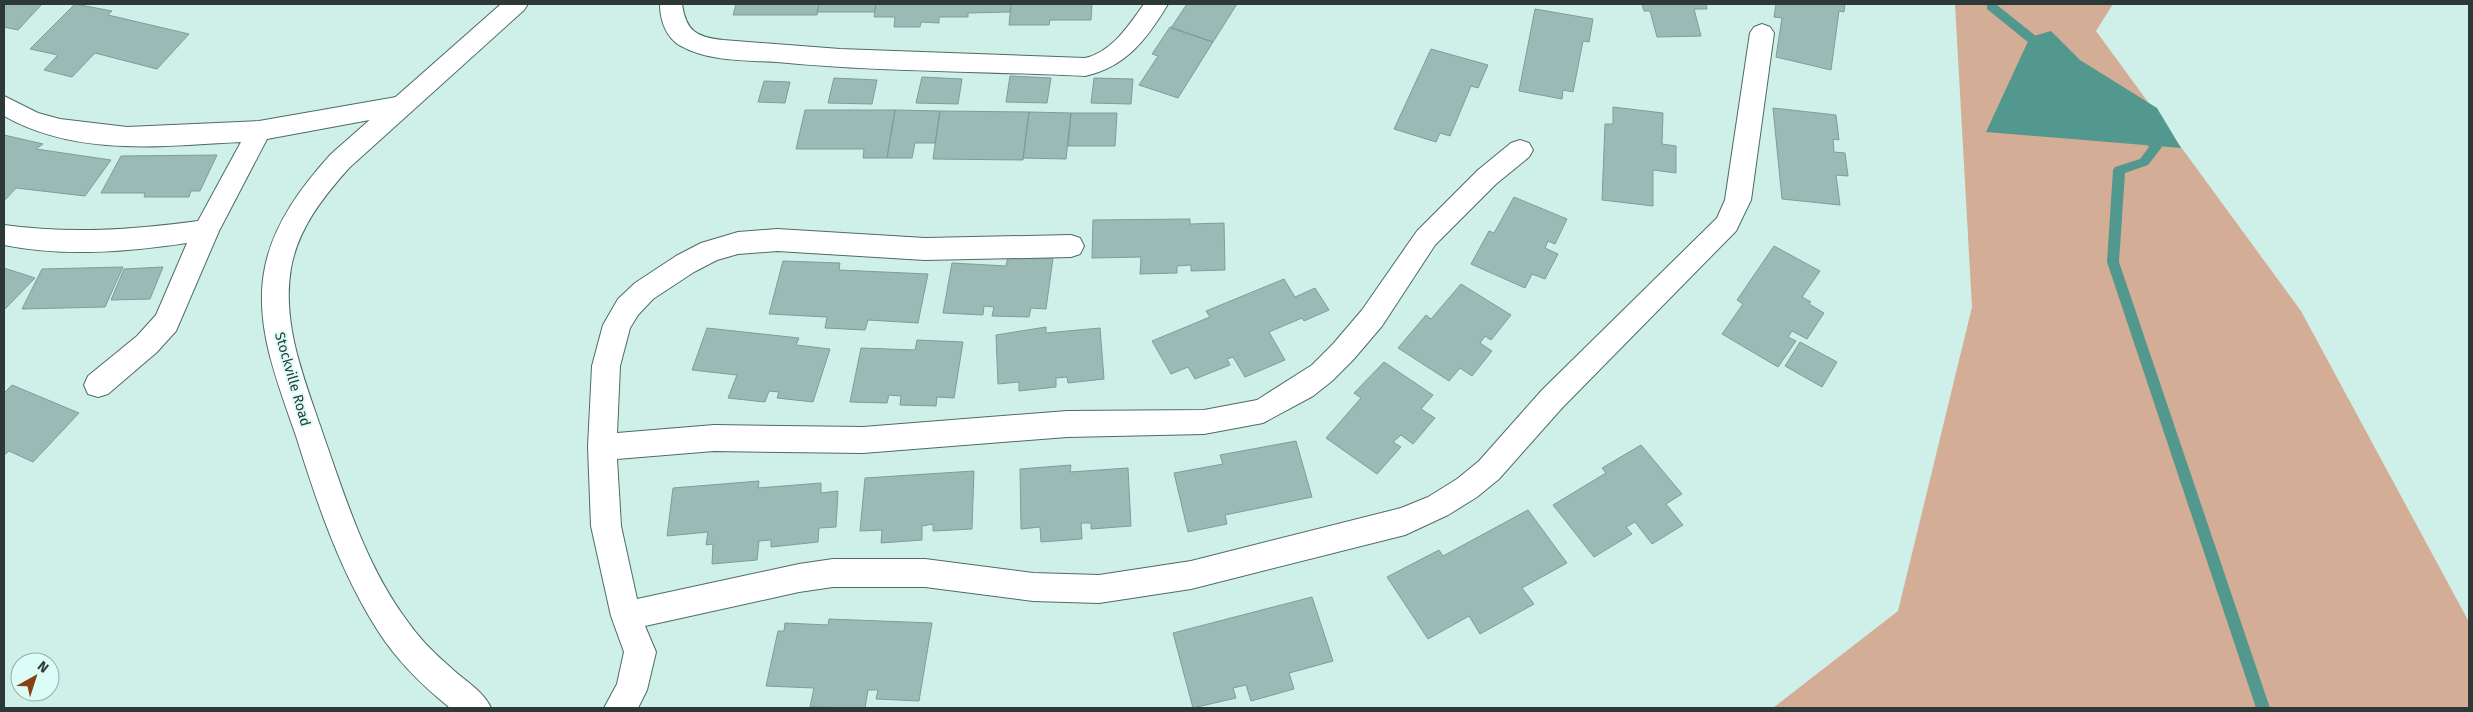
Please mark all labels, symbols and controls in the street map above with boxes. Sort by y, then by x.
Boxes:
street label: Stockville Road [271,330,314,428]
north arrow [10,652,60,702]
text: N [34,658,52,677]

